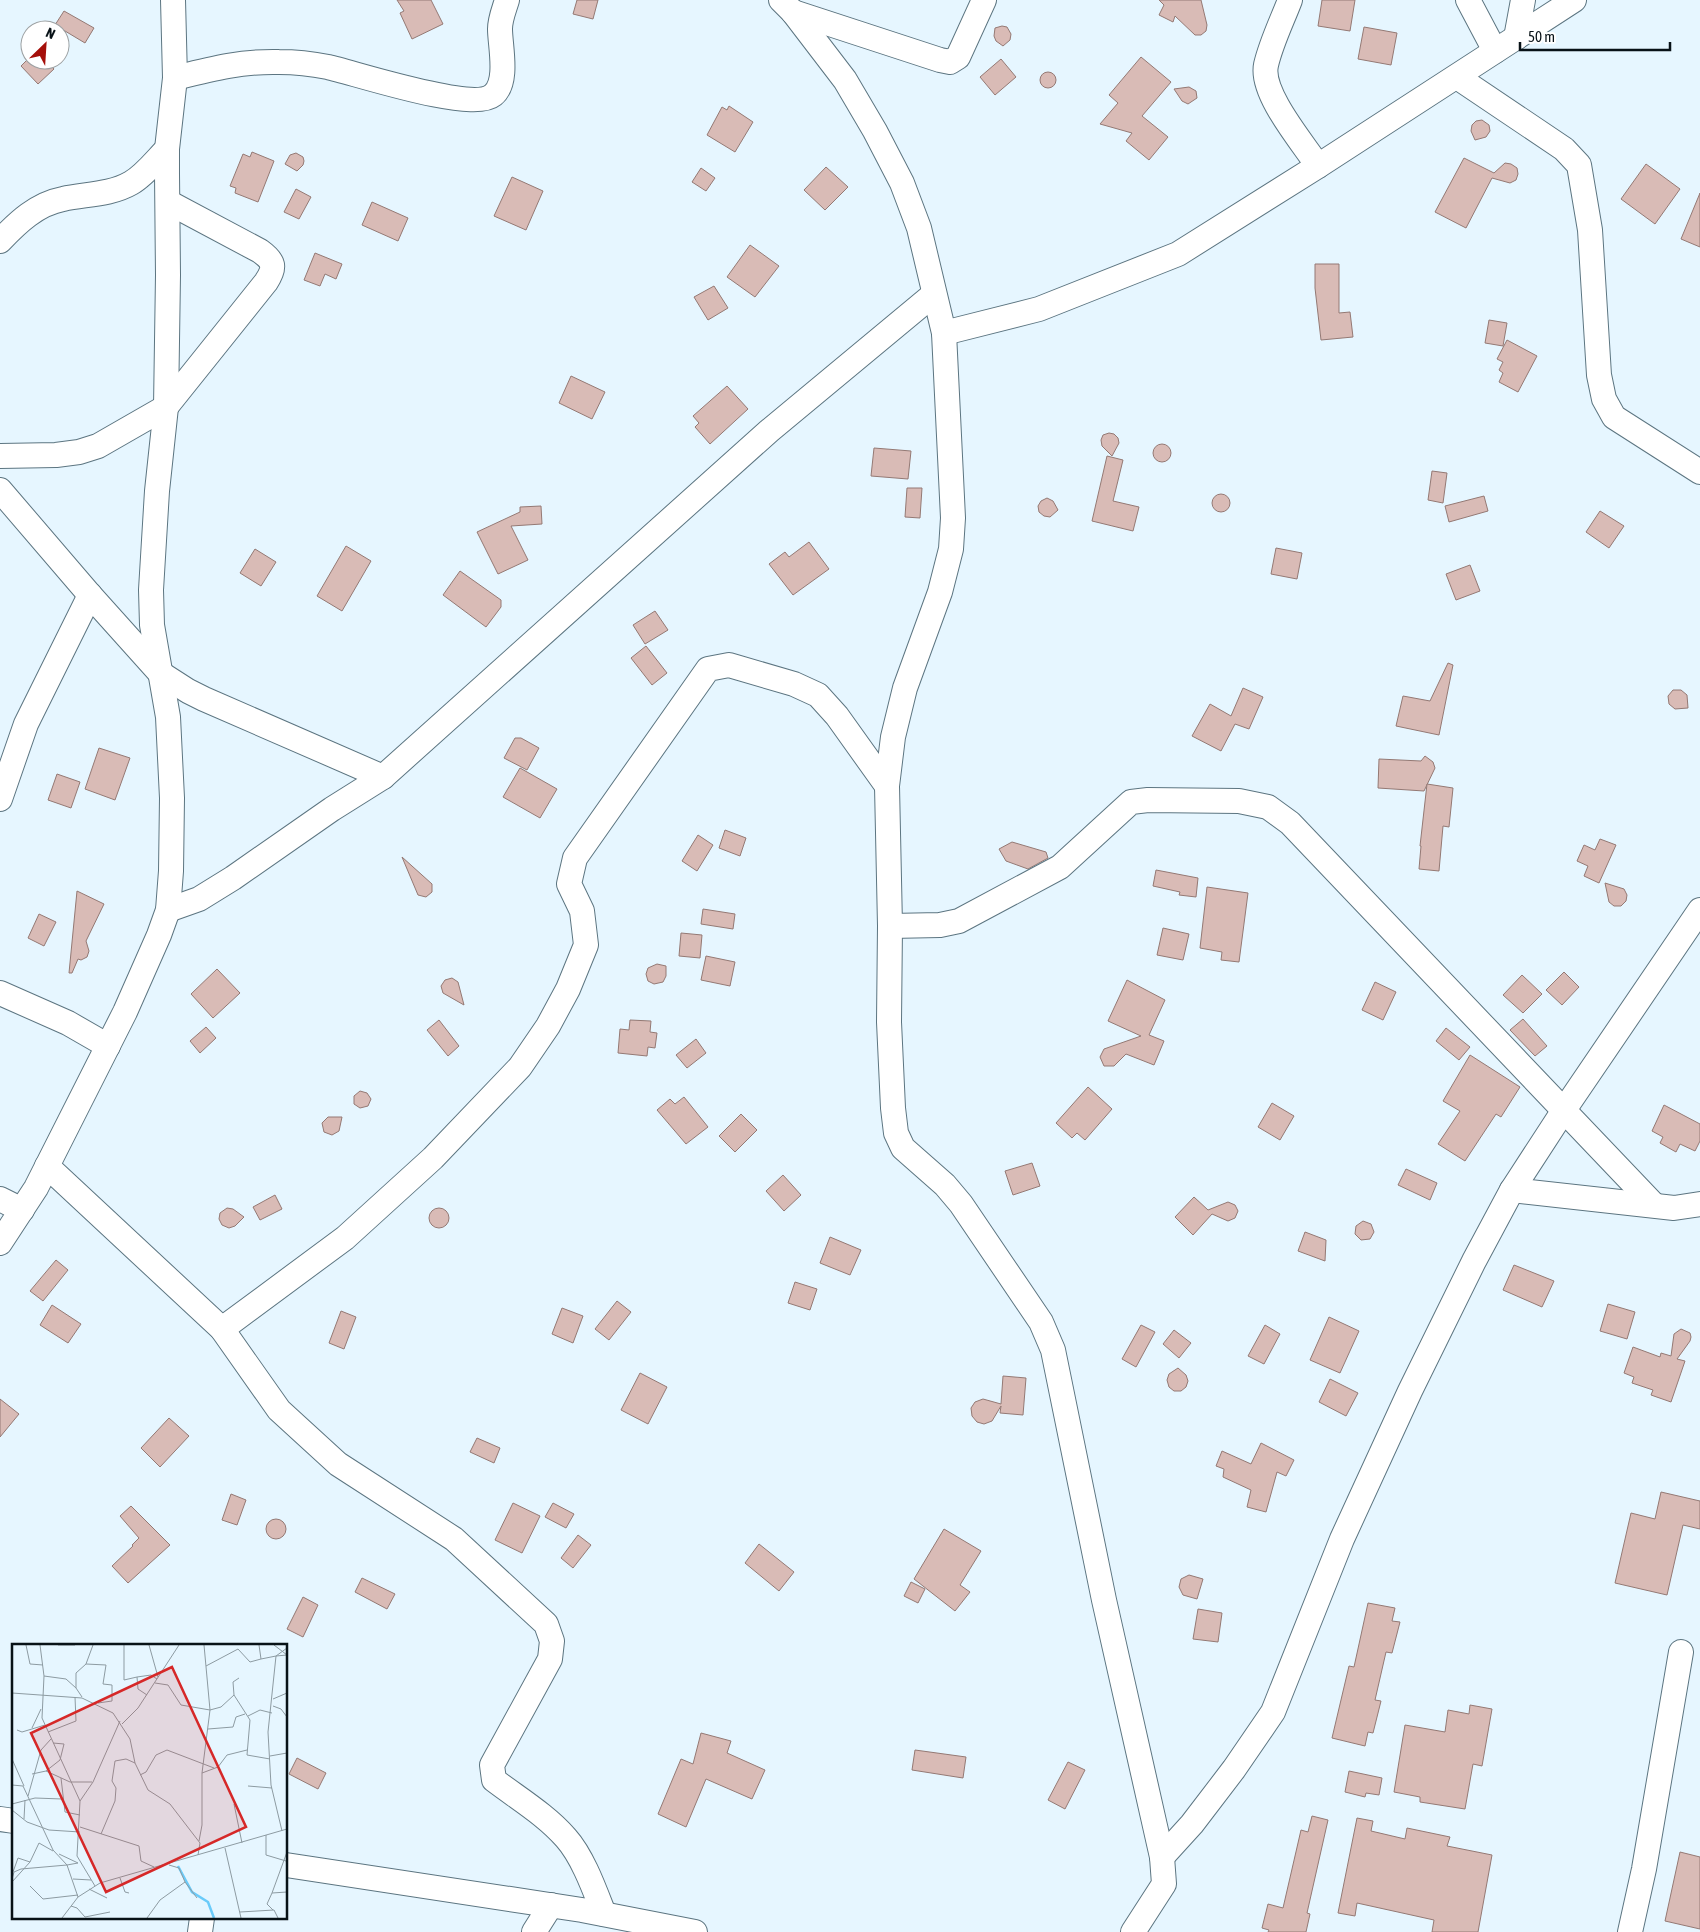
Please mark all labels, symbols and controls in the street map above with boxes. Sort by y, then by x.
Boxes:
north arrow [20,20,70,70]
scale bar [1520,20,1670,52]
text: N [43,24,58,42]
text: 50 m [1528,28,1555,45]
inset map [12,1644,288,1920]

